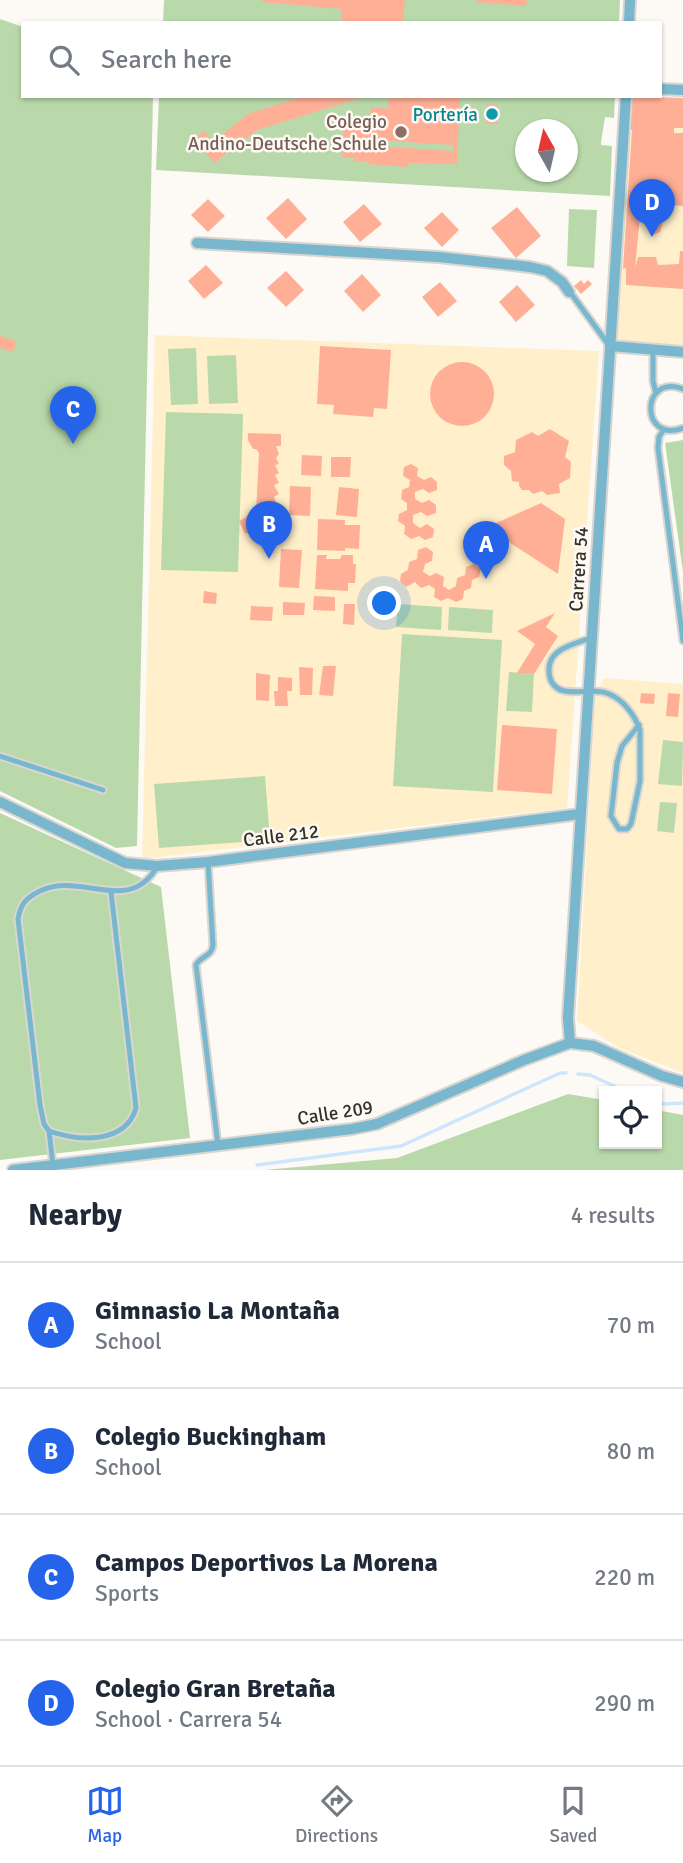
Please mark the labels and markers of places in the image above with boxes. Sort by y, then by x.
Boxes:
place label: Portería [412,103,478,127]
marker: Portería [484,106,500,122]
place label: Colegio Andino-Deutsche Schule [188,110,387,156]
marker: Colegio Andino-Deutsche Schule [393,124,409,140]
pin: D [629,179,675,237]
pin: C [50,386,96,444]
pin: B [246,501,292,559]
pin: A [463,521,509,579]

